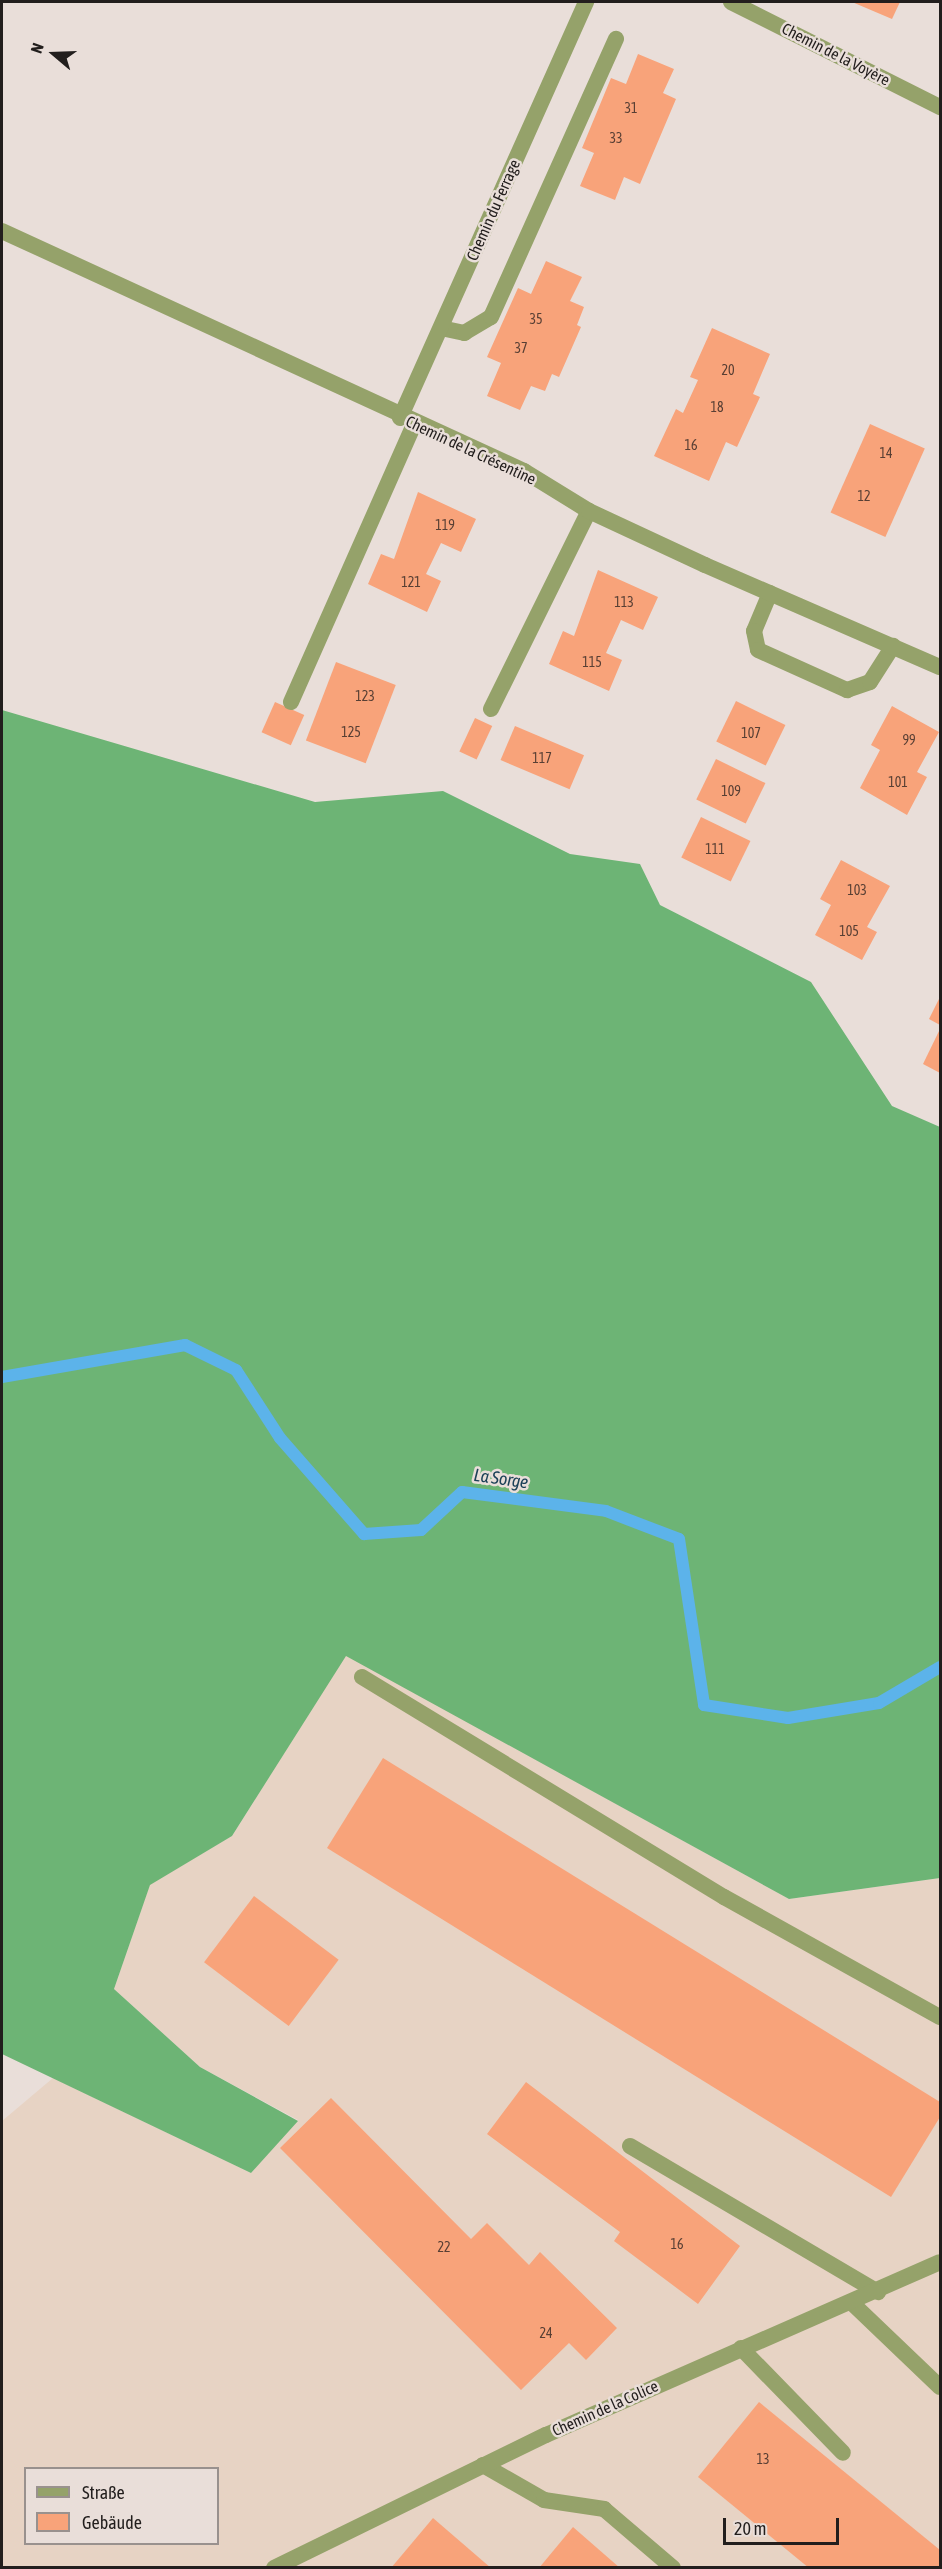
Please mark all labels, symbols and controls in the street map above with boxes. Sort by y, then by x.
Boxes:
street label: Chemin de la Voyère [779,19,893,89]
north arrow [24,24,84,84]
text: N [27,41,47,56]
house number: 31 [624,100,638,116]
house number: 33 [609,130,623,146]
street label: Chemin du Ferrage [462,156,524,264]
house number: 35 [529,311,543,327]
house number: 37 [514,340,528,356]
house number: 20 [721,362,735,378]
house number: 18 [710,399,724,415]
street label: Chemin de la Crésentine [403,411,539,489]
house number: 16 [684,437,698,453]
house number: 14 [879,445,893,461]
house number: 12 [857,488,871,504]
house number: 119 [435,517,455,533]
house number: 121 [401,574,421,590]
house number: 113 [614,594,634,610]
house number: 115 [582,654,602,670]
house number: 123 [355,688,375,704]
house number: 125 [341,724,361,740]
house number: 107 [741,725,761,741]
house number: 99 [902,732,916,748]
house number: 117 [532,750,552,766]
house number: 101 [888,774,908,790]
house number: 109 [721,783,741,799]
house number: 111 [705,841,725,857]
house number: 103 [847,882,867,898]
house number: 105 [839,923,859,939]
water label: La Sorge [472,1464,530,1494]
house number: 16 [670,2236,684,2252]
house number: 22 [437,2239,451,2255]
house number: 24 [539,2325,553,2341]
street label: Chemin de la Colice [549,2376,661,2440]
house number: 13 [756,2451,770,2467]
legend [24,2467,219,2545]
text: Straße [82,2482,125,2503]
scale bar [726,2506,842,2544]
text: Gebäude [82,2512,142,2533]
text: 20 m [734,2518,766,2539]

